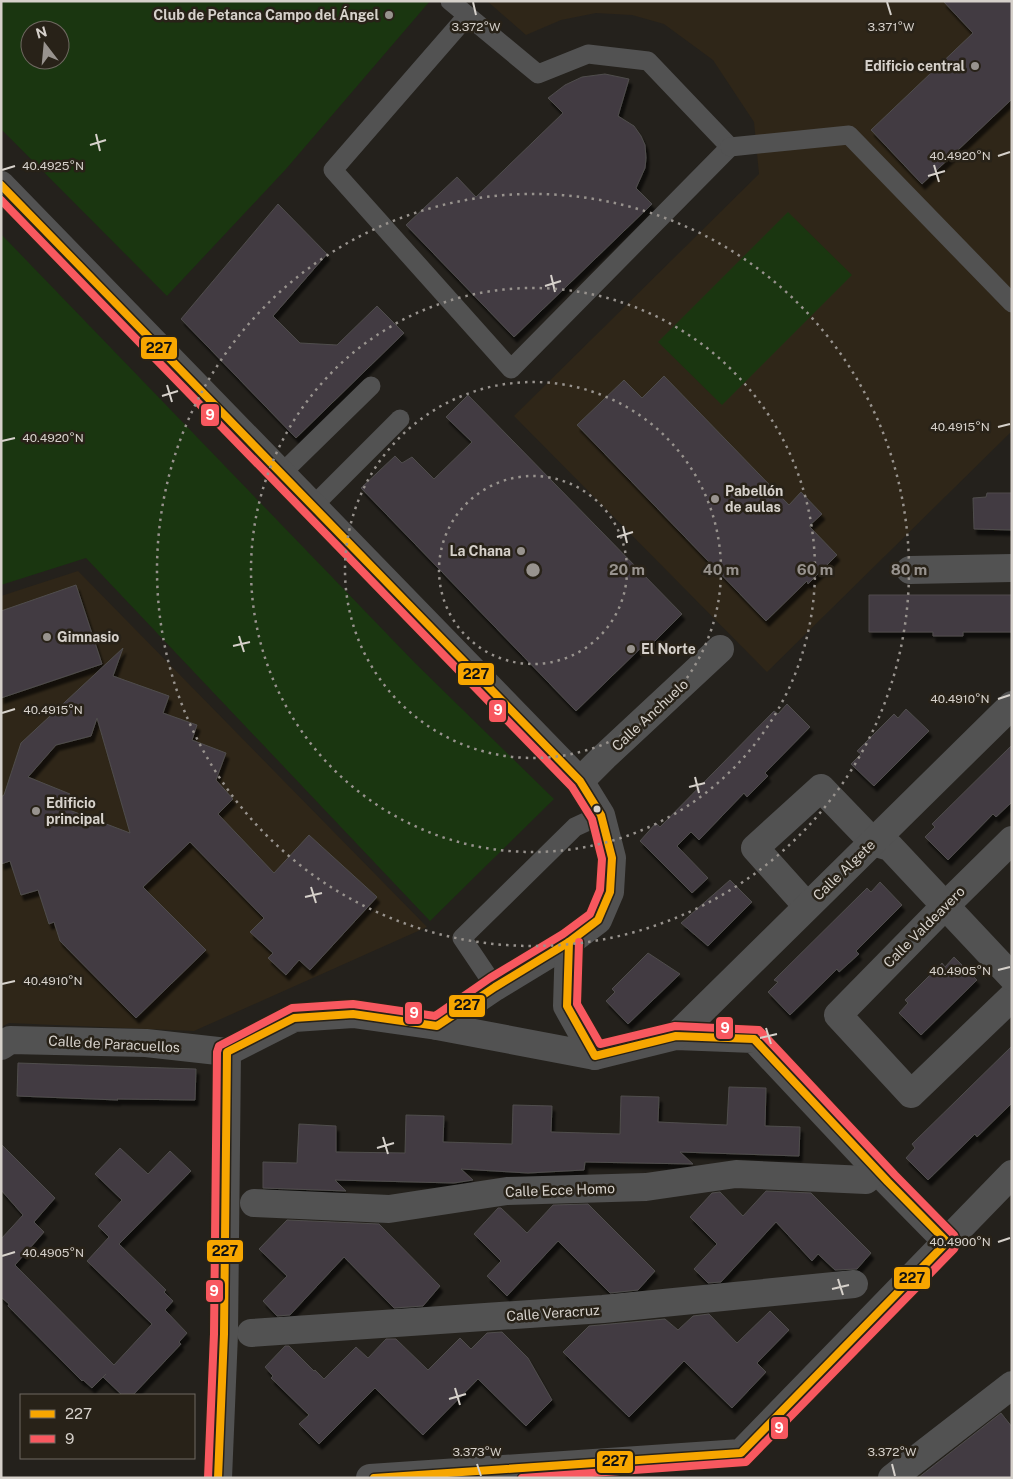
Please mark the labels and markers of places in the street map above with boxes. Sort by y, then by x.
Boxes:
place label: Club de Petanca Campo del Ángel [153,6,379,23]
marker: Club de Petanca Campo del Ángel [383,9,395,21]
place label: Edificio central [864,58,965,74]
marker: Edificio central [969,60,981,72]
place label: Pabellón de aulas [725,483,783,515]
marker: Pabellón de aulas [709,493,721,505]
place label: La Chana [450,543,511,559]
marker: La Chana [515,545,527,557]
centre of rings [524,561,542,579]
place label: Gimnasio [57,629,119,645]
marker: Gimnasio [41,631,53,643]
place label: El Norte [641,641,696,657]
marker: El Norte [625,643,637,655]
place label: Edificio principal [46,795,105,827]
unlabelled marker [592,804,602,814]
marker: Edificio principal [30,805,42,817]

